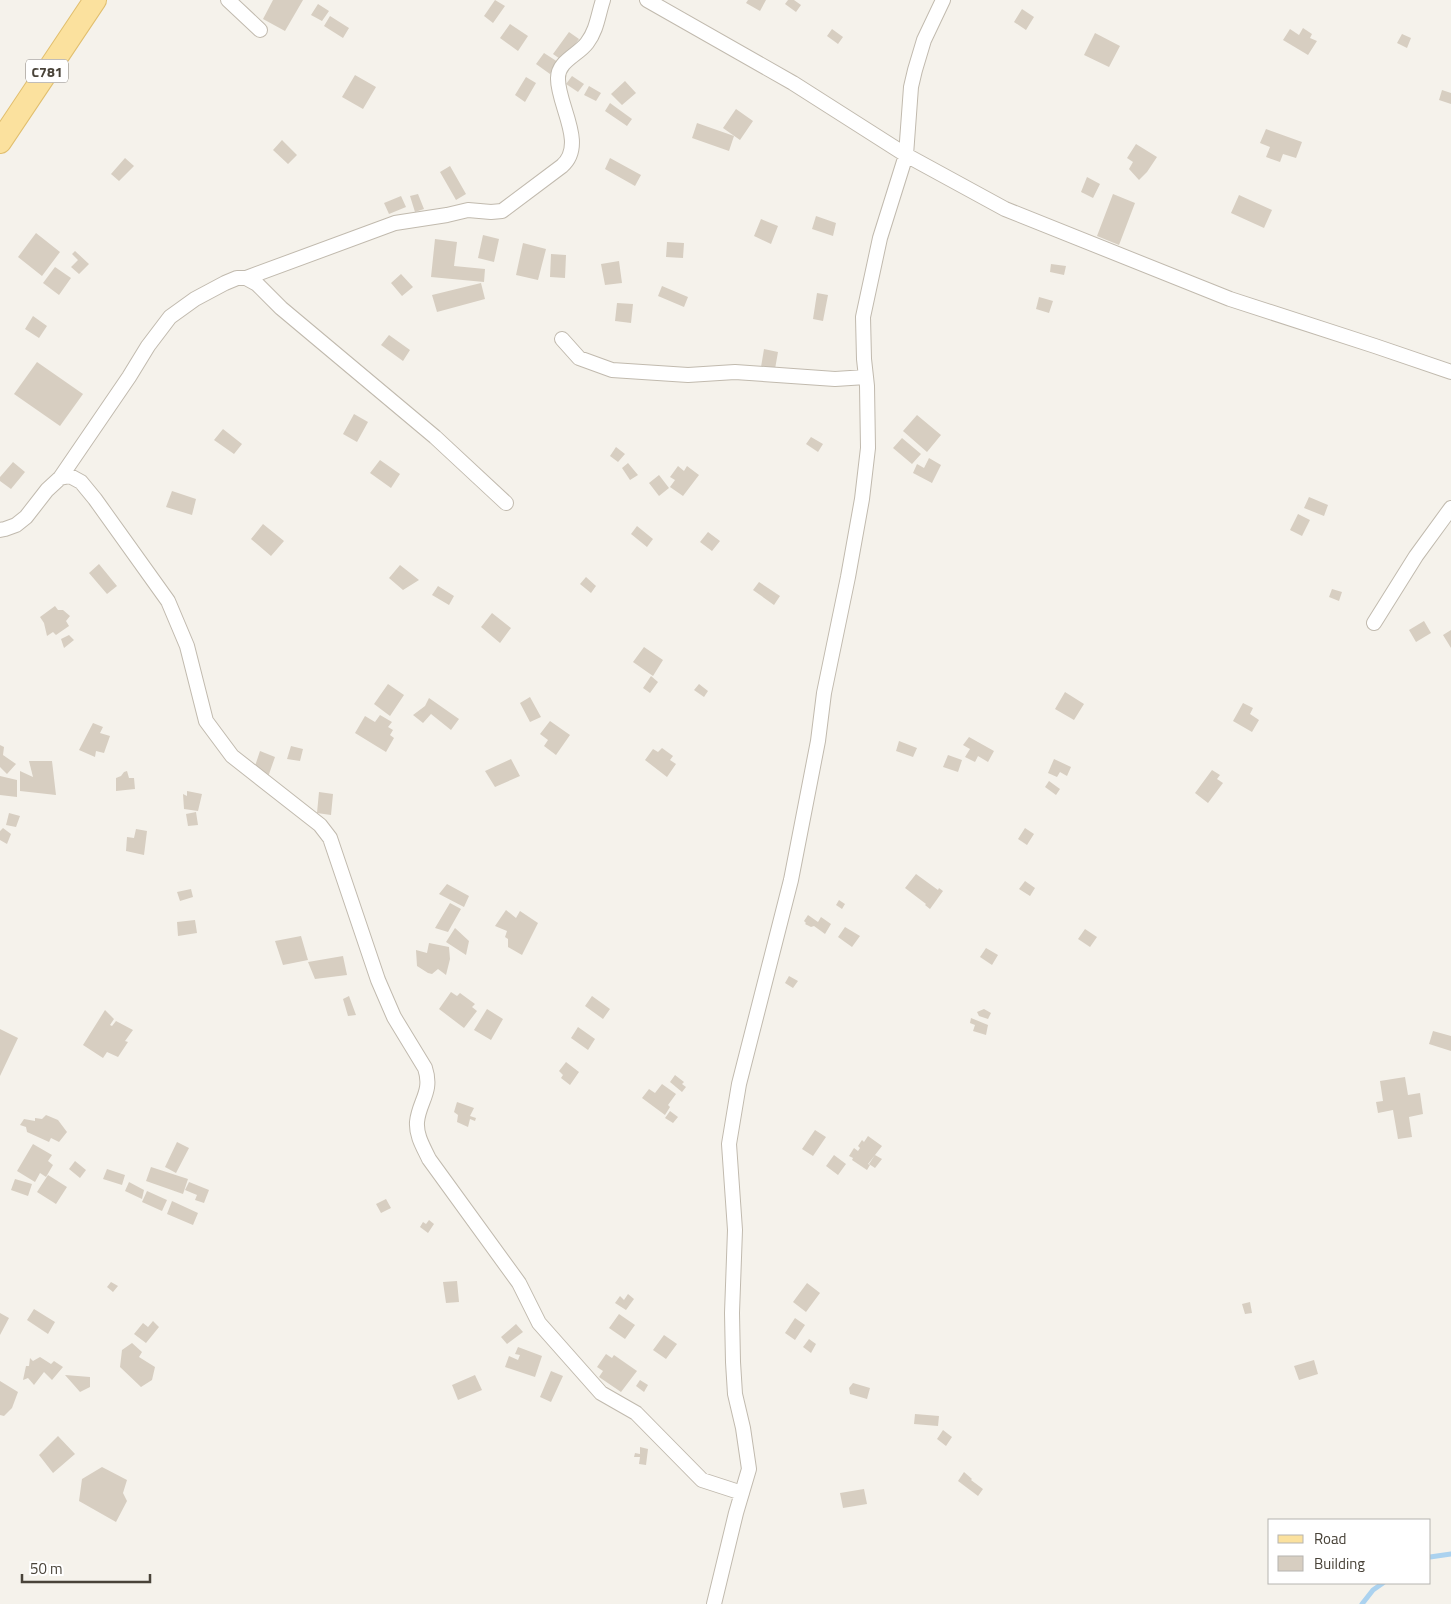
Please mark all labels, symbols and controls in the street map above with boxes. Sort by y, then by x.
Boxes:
road number: C781 [26,59,68,82]
legend [1268,1519,1431,1584]
text: Road [1314,1527,1346,1550]
scale bar [22,1552,150,1584]
text: Building [1314,1552,1365,1575]
text: 50 m [30,1557,63,1580]

